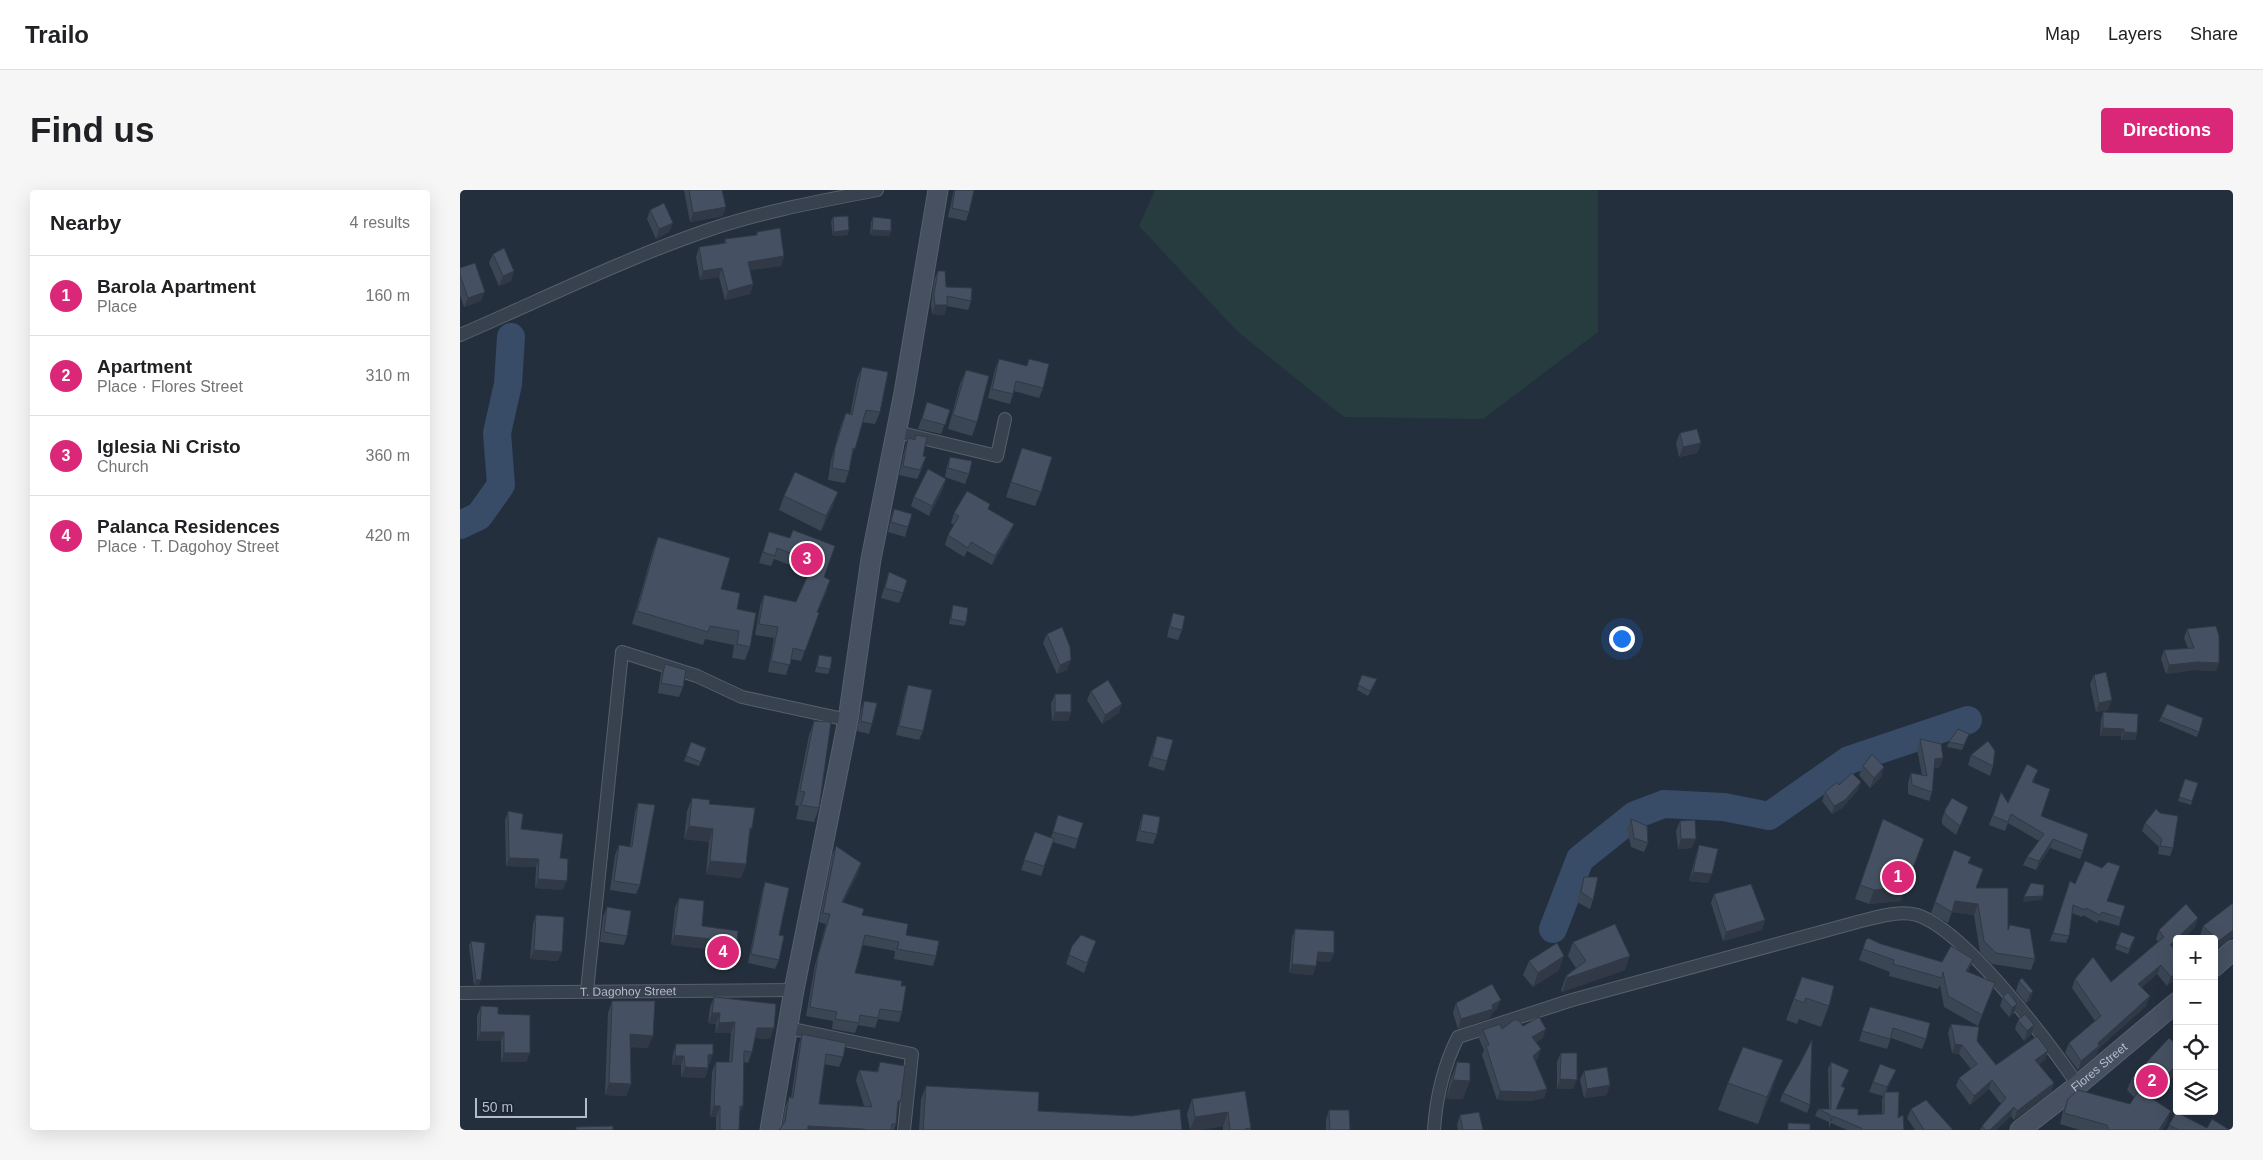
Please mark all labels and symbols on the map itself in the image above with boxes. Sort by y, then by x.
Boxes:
pin: 3 [791,540,823,578]
your location [1609,626,1635,652]
pin: 1 [1882,858,1914,896]
pin: 4 [707,933,739,971]
street label: T. Dagohoy Street [580,984,677,999]
street label: Flores Street [2068,1039,2131,1095]
pin: 2 [2136,1062,2168,1100]
scale bar [475,1095,588,1118]

